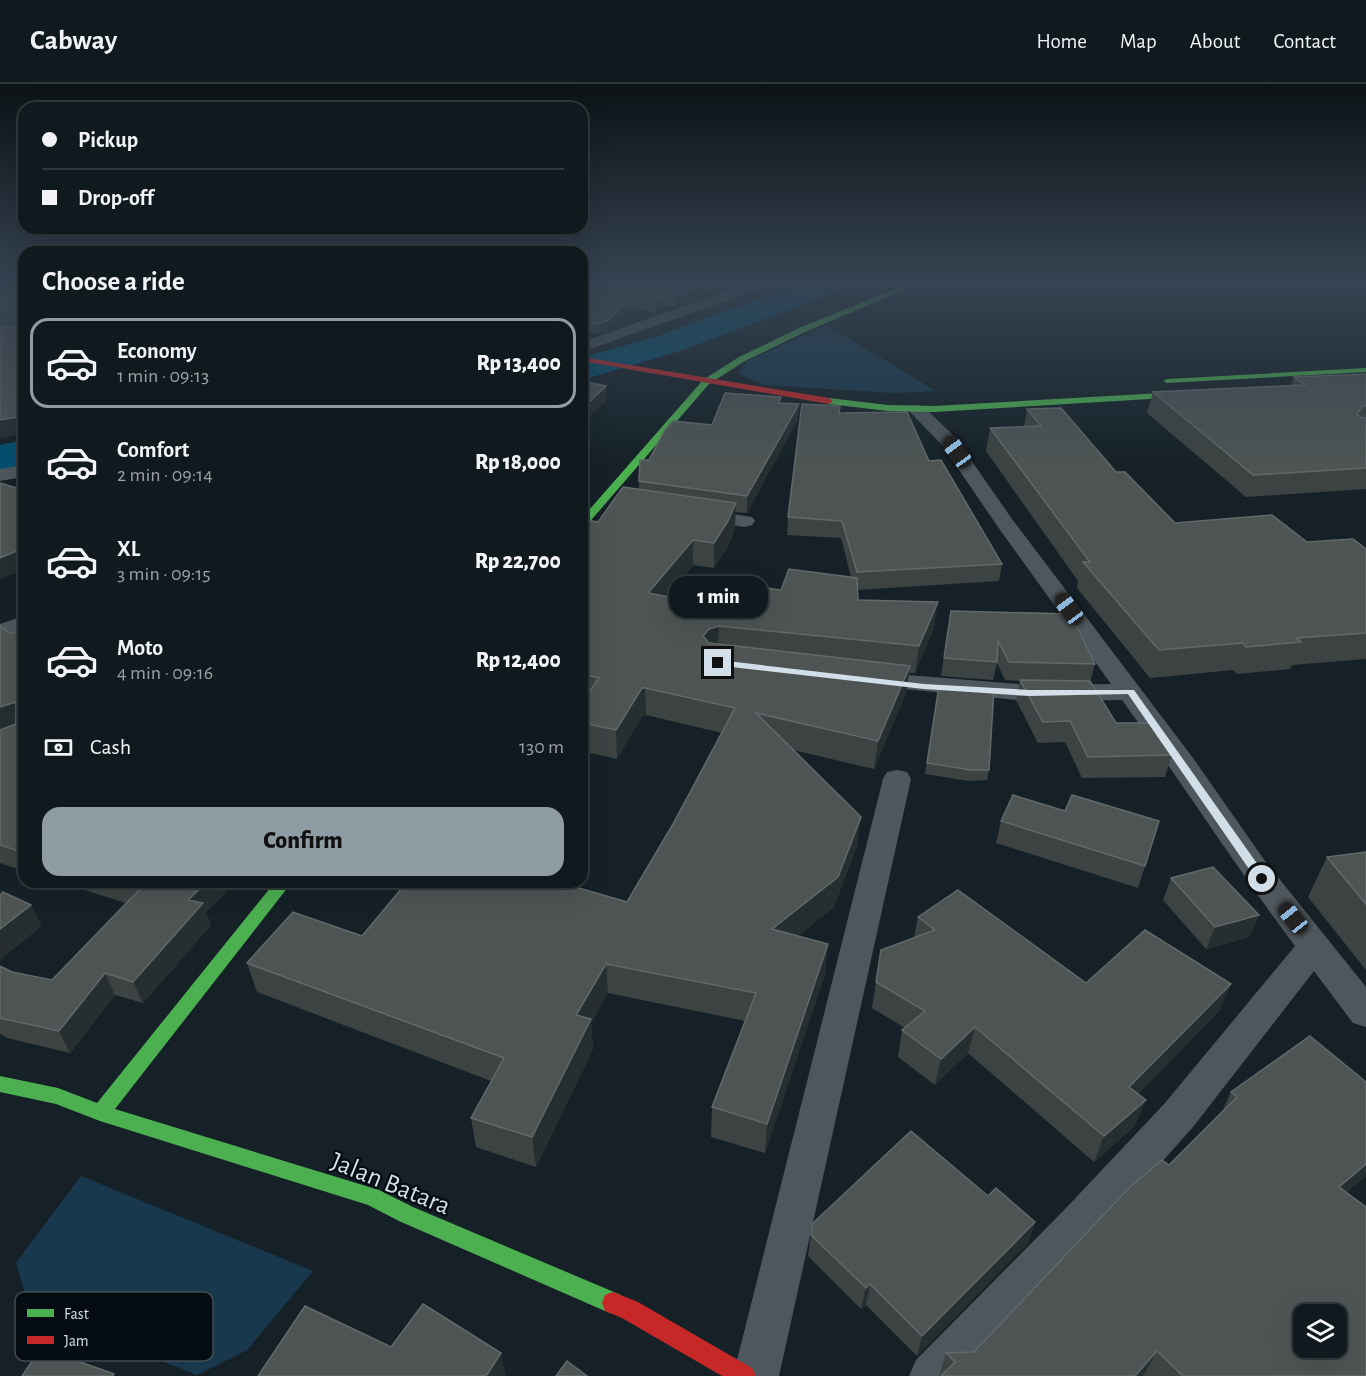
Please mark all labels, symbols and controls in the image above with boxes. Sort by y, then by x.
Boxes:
text: Cabway [30,27,117,55]
text: Home [1036,31,1087,52]
text: Map [1120,31,1157,52]
text: About [1190,31,1240,52]
text: Contact [1273,31,1336,52]
text: Pickup [78,129,138,151]
text: Drop-off [78,187,154,209]
text: Choose a ride [42,268,185,295]
icon: car [45,336,99,390]
text: Economy [117,340,197,362]
text: Rp 13,400 [476,352,561,374]
text: 1 min · 09:13 [117,366,209,386]
car [939,432,975,472]
icon: car [45,435,99,489]
text: Comfort [117,439,189,461]
text: Rp 18,000 [475,451,561,473]
text: 2 min · 09:14 [117,465,213,485]
icon: car [45,534,99,588]
text: XL [117,538,140,560]
text: Rp 22,700 [475,550,561,572]
text: 3 min · 09:15 [117,564,211,584]
callout: 1 min [668,576,768,618]
text: 1 min [697,587,740,607]
car [1051,589,1087,629]
icon: car [45,633,99,687]
text: Moto [117,637,163,659]
text: Rp 12,400 [476,649,561,671]
route end [704,649,731,676]
text: 4 min · 09:16 [117,663,213,683]
icon: cash [42,731,75,764]
text: Cash [90,736,131,758]
text: 130 m [519,737,564,757]
button: Confirm [42,807,564,876]
route start [1248,865,1275,892]
car [1275,898,1311,938]
street label: Jalan Batara [327,1147,454,1220]
legend [15,1292,213,1361]
map controls [1293,1304,1347,1358]
button: layers [1293,1304,1347,1358]
text: Fast [64,1306,89,1322]
text: Jam [64,1333,89,1349]

